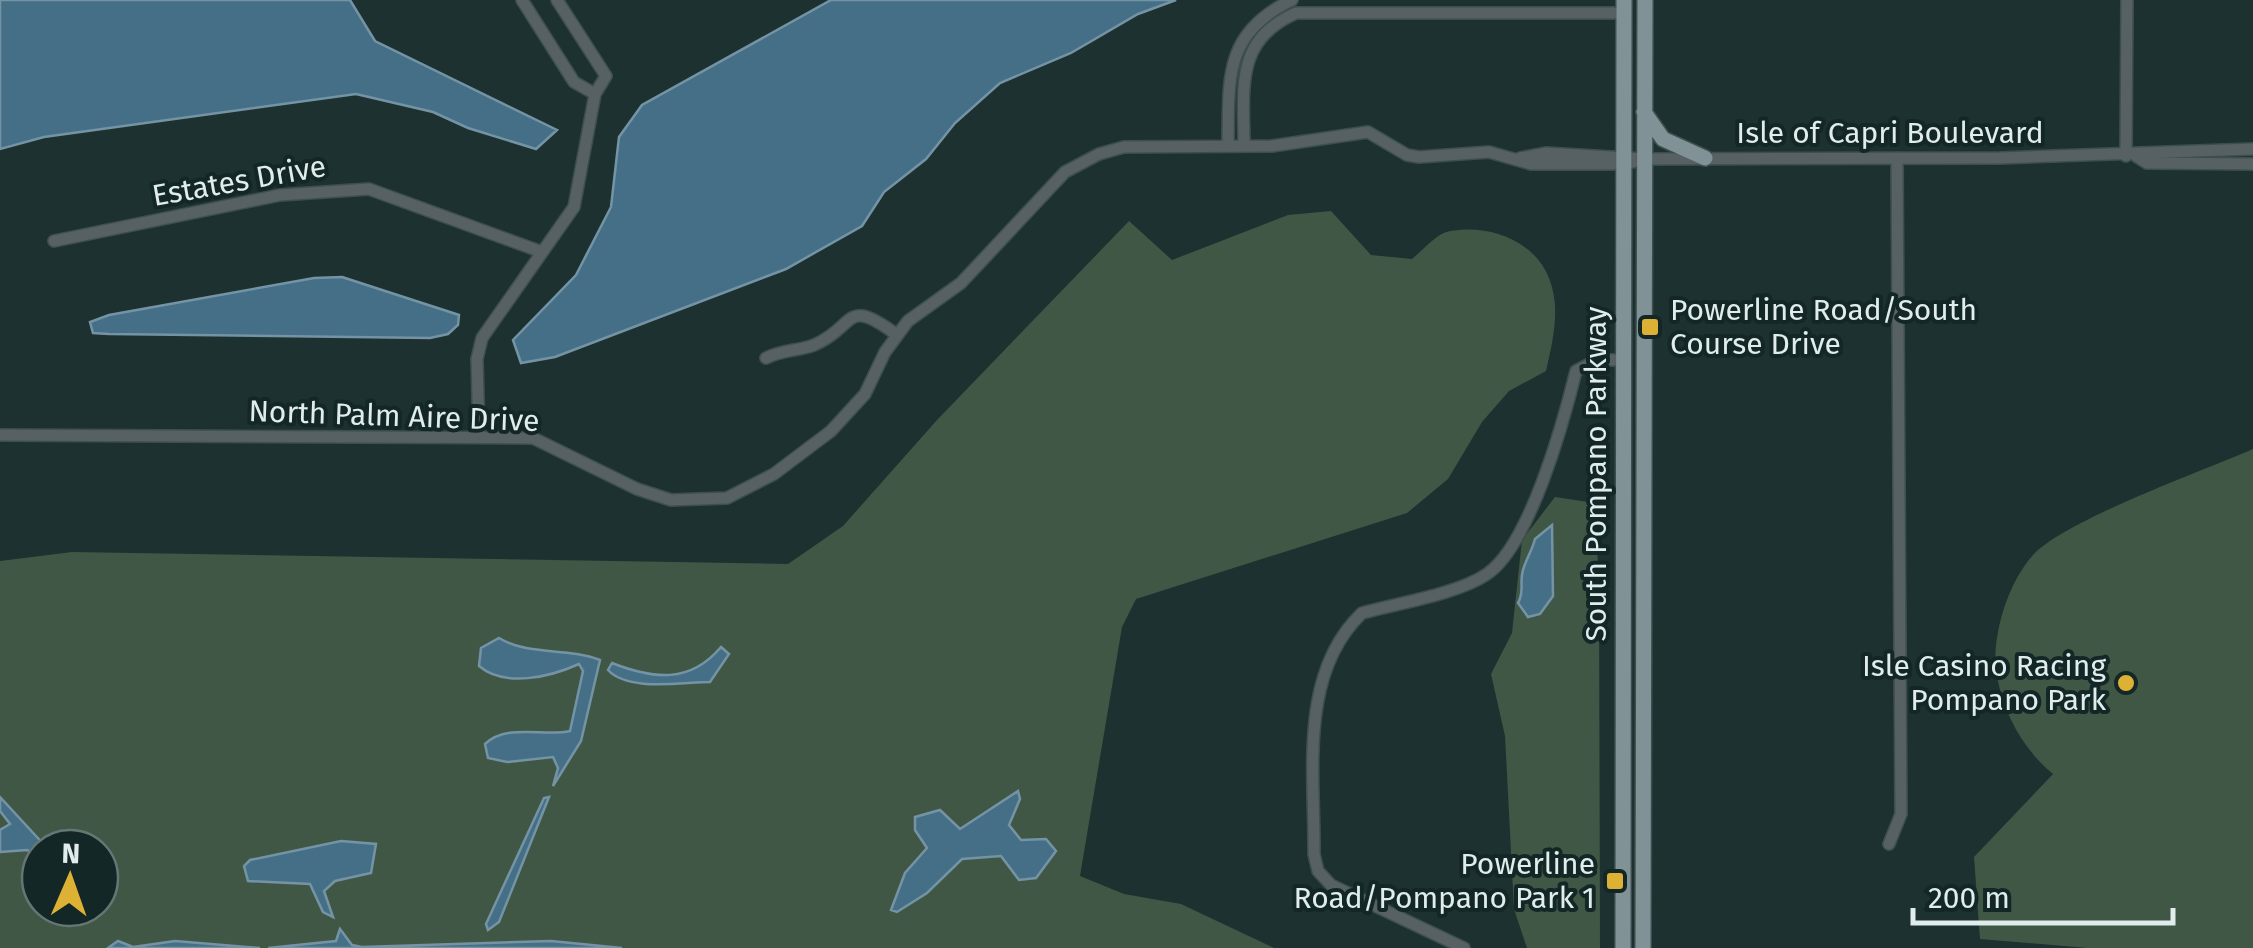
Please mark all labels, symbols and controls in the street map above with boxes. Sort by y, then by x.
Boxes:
street label: Isle of Capri Boulevard [1736,115,2044,151]
street label: Estates Drive [149,148,329,214]
place label: Powerline Road/South Course Drive [1670,292,1977,362]
street label: South Pompano Parkway [1578,306,1614,642]
marker: Powerline Road/South Course Drive [1639,316,1661,338]
street label: North Palm Aire Drive [248,393,540,439]
place label: Isle Casino Racing Pompano Park [1862,648,2107,718]
marker: Isle Casino Racing Pompano Park [2115,672,2137,694]
north arrow [20,828,120,928]
text: N [61,837,81,870]
place label: Powerline Road/Pompano Park 1 [1294,846,1595,916]
scale bar [1913,863,2173,925]
marker: Powerline Road/Pompano Park 1 [1604,870,1626,892]
text: 200 m [1928,880,2010,916]

